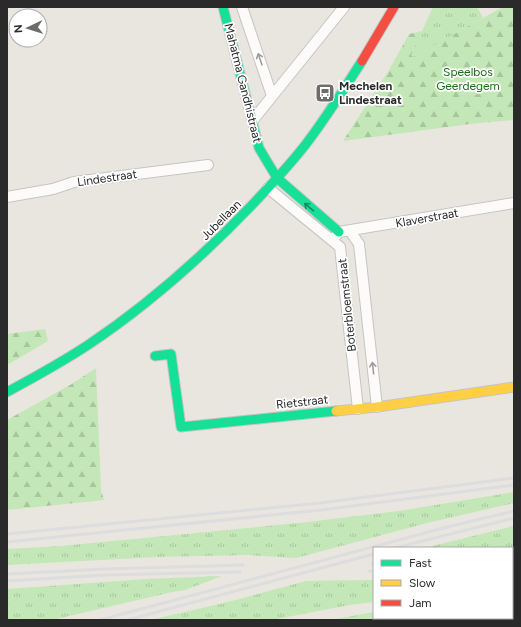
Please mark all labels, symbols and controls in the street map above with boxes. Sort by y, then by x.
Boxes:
north arrow [8,8,48,48]
street label: Mahatma Gandhistraat [221,22,265,144]
text: N [12,24,25,33]
one-way arrow [255,54,263,66]
park label: Speelbos Geerdegem [436,65,500,93]
place label: Mechelen Lindestraat [339,79,402,107]
bus stop icon: Mechelen Lindestraat [314,82,336,104]
street label: Lindestraat [76,167,138,189]
street label: Jubellaan [198,197,244,243]
one-way arrow [304,202,315,211]
street label: Klaverstraat [394,205,460,230]
street label: Boterbloemstraat [335,257,359,352]
one-way arrow [369,362,377,375]
street label: Rietstraat [275,392,329,412]
legend [373,547,513,619]
text: Fast [409,556,432,570]
text: Slow [409,576,436,590]
text: Jam [409,596,432,610]

